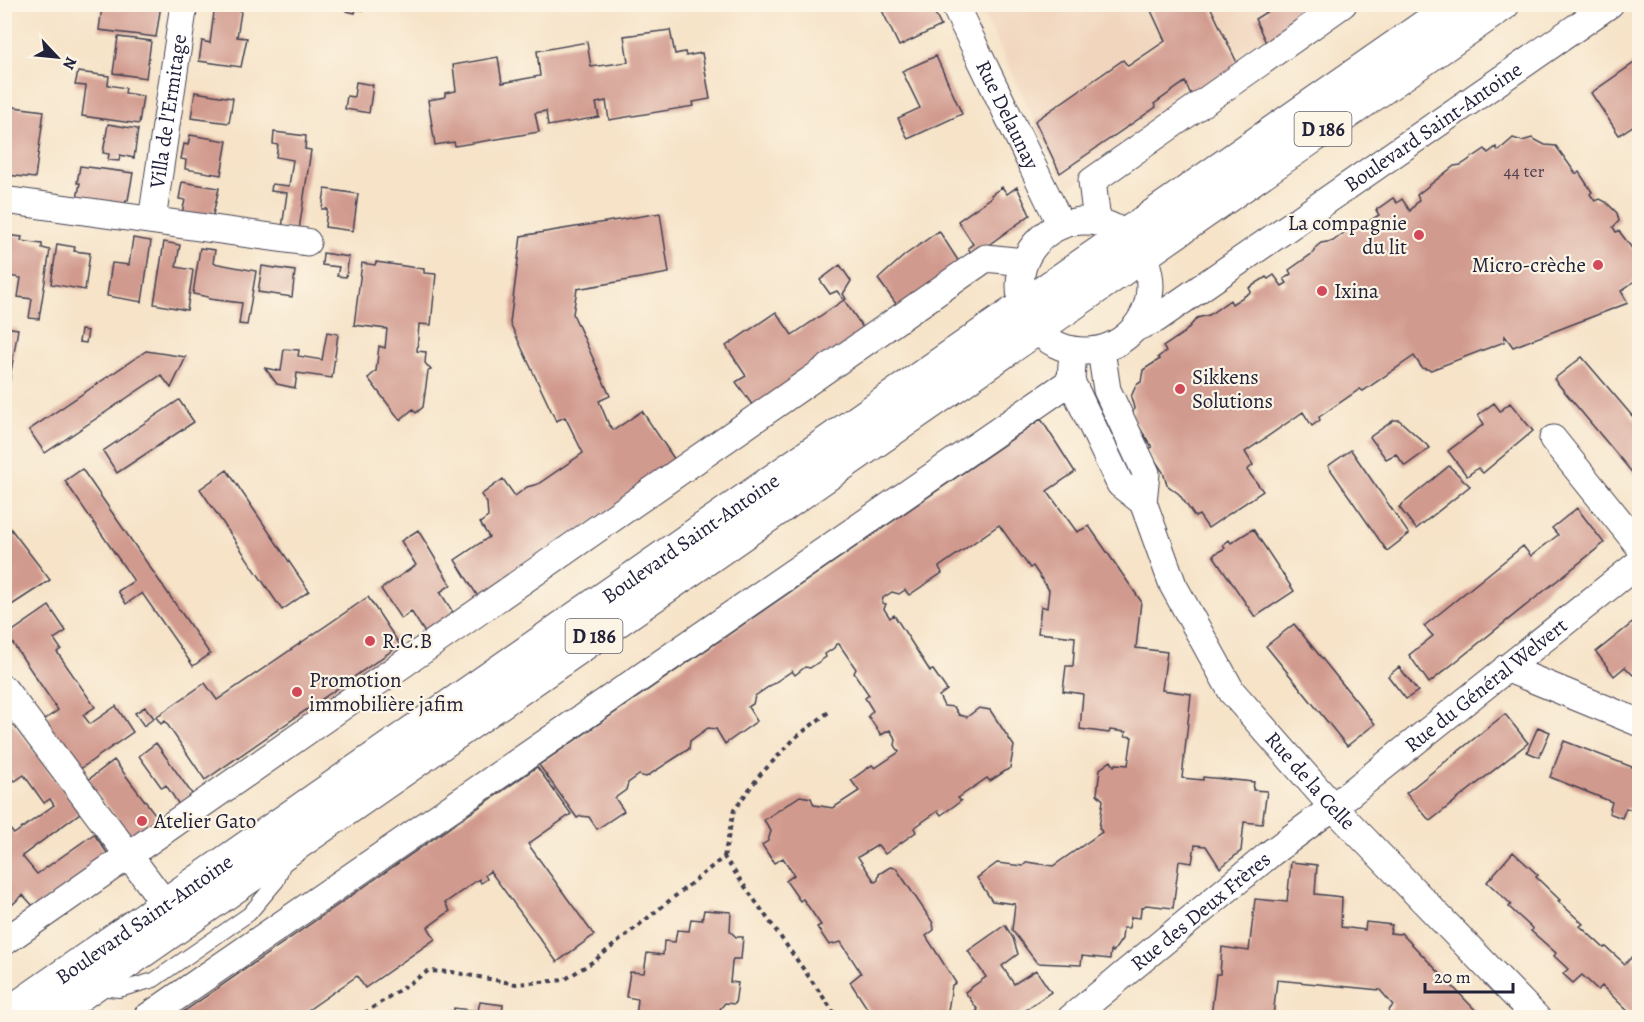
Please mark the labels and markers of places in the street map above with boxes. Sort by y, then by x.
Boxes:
place label: La compagnie du lit [1288,209,1407,261]
marker: La compagnie du lit [1412,228,1426,242]
place label: Micro-crèche [1472,251,1586,279]
marker: Micro-crèche [1591,258,1605,272]
place label: Ixina [1334,277,1379,305]
marker: Ixina [1315,284,1329,298]
place label: Sikkens Solutions [1192,363,1273,415]
marker: Sikkens Solutions [1173,382,1187,396]
place label: R.C.B [382,627,432,655]
marker: R.C.B [363,634,377,648]
place label: Promotion immobilière jafim [309,666,464,718]
marker: Promotion immobilière jafim [290,685,304,699]
place label: Atelier Gato [153,807,256,835]
marker: Atelier Gato [135,814,149,828]

